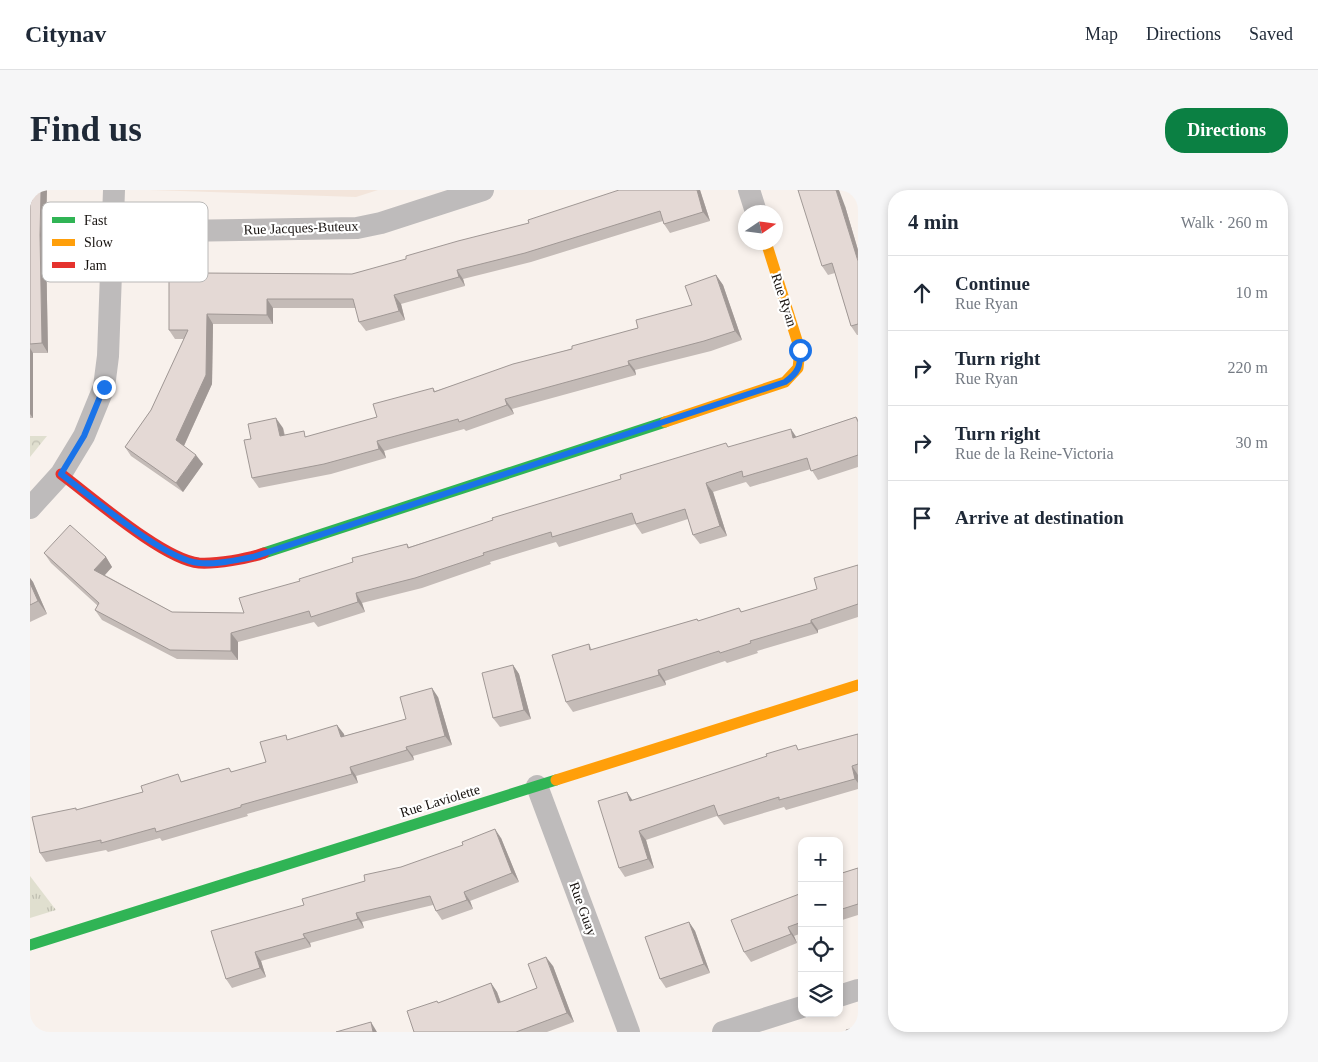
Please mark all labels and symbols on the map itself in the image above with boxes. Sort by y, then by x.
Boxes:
legend [42,202,208,282]
north arrow [738,205,783,250]
text: Fast [84,213,107,228]
street label: Rue Jacques-Buteux [243,219,359,237]
text: Slow [84,235,114,250]
text: Jam [84,258,107,273]
street label: Rue Ryan [768,272,800,328]
route start [789,339,812,362]
route end [93,376,116,399]
street label: Rue Laviolette [398,782,482,820]
street label: Rue Guay [566,880,600,938]

